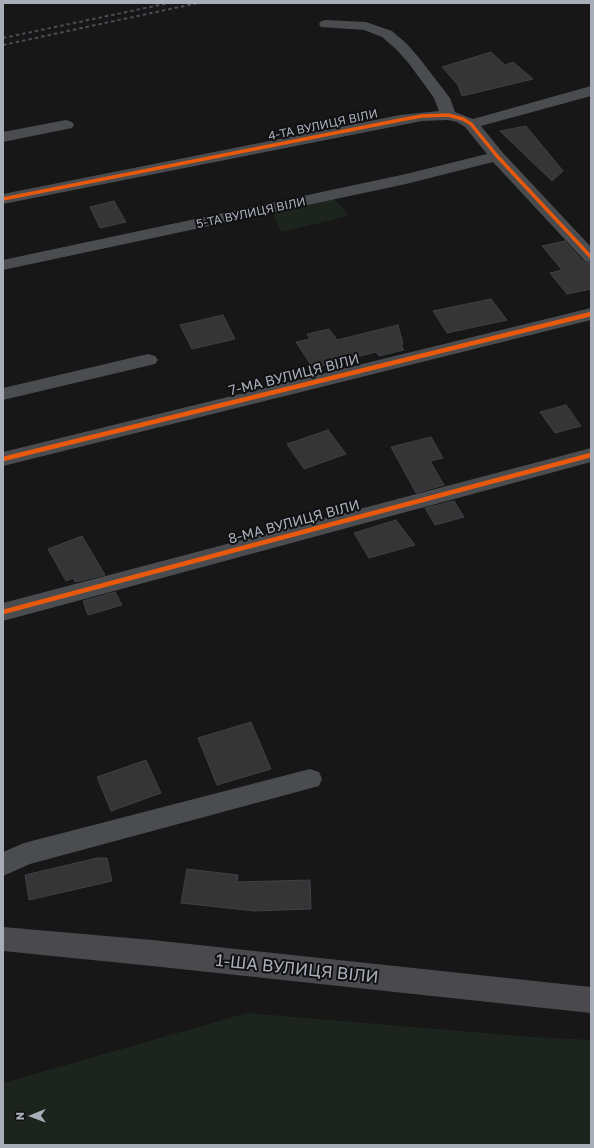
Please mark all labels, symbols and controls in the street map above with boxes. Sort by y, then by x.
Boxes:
street label: 4-ТА ВУЛИЦЯ ВІЛИ [267,106,379,144]
street label: 5-ТА ВУЛИЦЯ ВІЛИ [195,194,307,232]
street label: 7-МА ВУЛИЦЯ ВІЛИ [227,351,361,399]
street label: 8-МА ВУЛИЦЯ ВІЛИ [227,496,361,548]
street label: 1-ША ВУЛИЦЯ ВІЛИ [214,950,380,988]
north arrow [12,1096,52,1136]
text: N [13,1112,26,1121]

